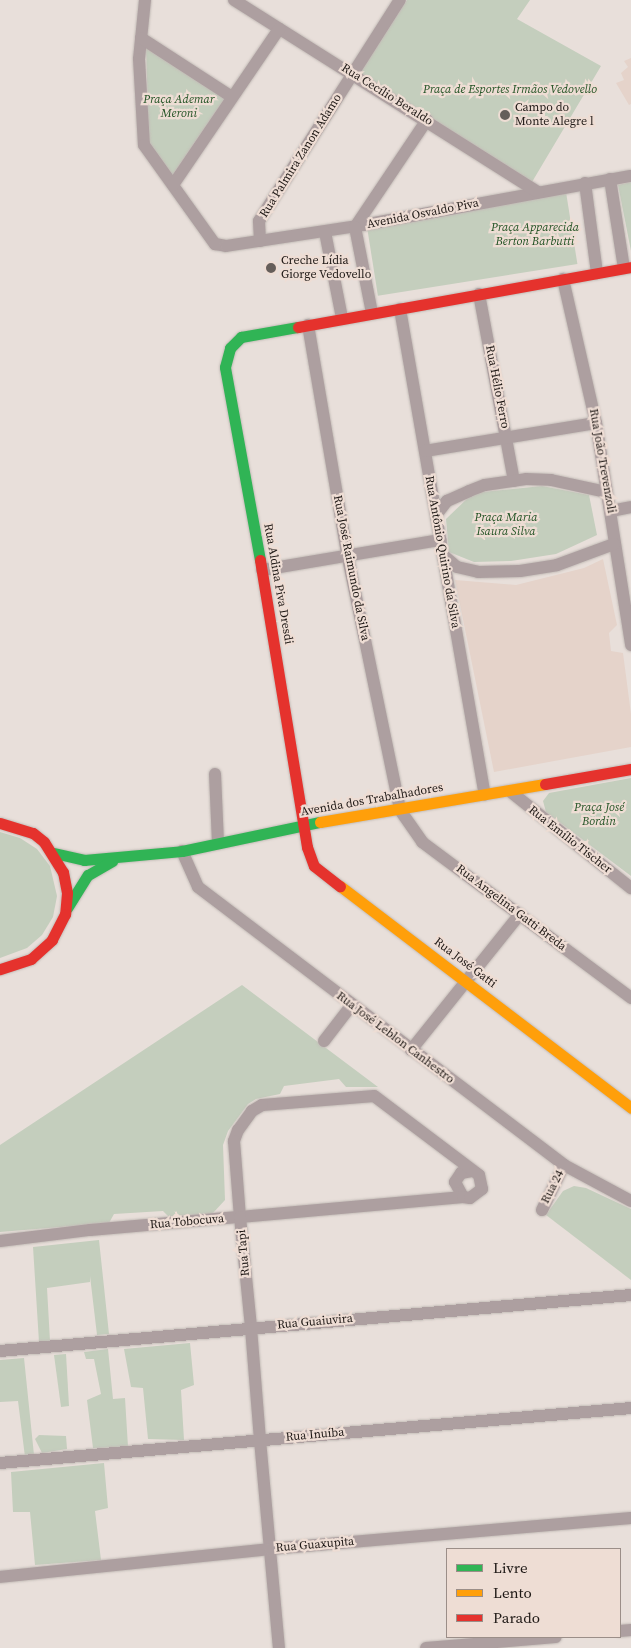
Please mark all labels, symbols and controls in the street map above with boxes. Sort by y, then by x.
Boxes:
street label: Rua Cecílio Beraldo [339,61,435,129]
park label: Praça de Esportes Irmãos Vedovello [423,83,597,97]
street label: Rua Palmira Zanon Adamo [257,92,345,220]
park label: Praça Ademar Meroni [143,93,215,121]
place label: Campo do Monte Alegre l [515,101,594,129]
marker: Campo do Monte Alegre l [499,109,511,121]
street label: Avenida Osvaldo Piva [366,196,480,232]
park label: Praça Apparecida Berton Barbutti [491,221,579,249]
place label: Creche Lídia Giorge Vedovello [281,254,372,282]
marker: Creche Lídia Giorge Vedovello [265,262,277,274]
street label: Rua Hélio Ferro [482,344,512,430]
street label: Rua João Trevenzoli [586,408,618,514]
street label: Rua Antônio Quirino da Silva [421,475,463,629]
street label: Rua José Raimundo da Silva [330,494,372,642]
park label: Praça Maria Isaura Silva [474,511,538,539]
street label: Rua Aldina Piva Dresdi [260,523,296,645]
street label: Avenida dos Trabalhadores [300,780,444,820]
park label: Praça José Bordin [574,801,624,829]
street label: Rua Emílio Tischer [525,803,615,877]
street label: Rua Angelina Gatti Breda [453,862,569,954]
street label: Rua José Gatti [431,935,499,991]
street label: Rua José Leblon Canhestro [333,989,457,1087]
street label: Rua 24 [539,1168,567,1206]
street label: Rua Tobocuva [149,1212,225,1232]
street label: Rua Tapi [235,1229,253,1277]
street label: Rua Guaiuvira [277,1312,353,1332]
street label: Rua Inuíba [285,1425,345,1445]
street label: Rua Guaxupita [275,1534,355,1556]
legend [446,1548,621,1638]
text: Livre [493,1557,528,1578]
text: Lento [493,1582,532,1603]
text: Parado [493,1607,540,1628]

